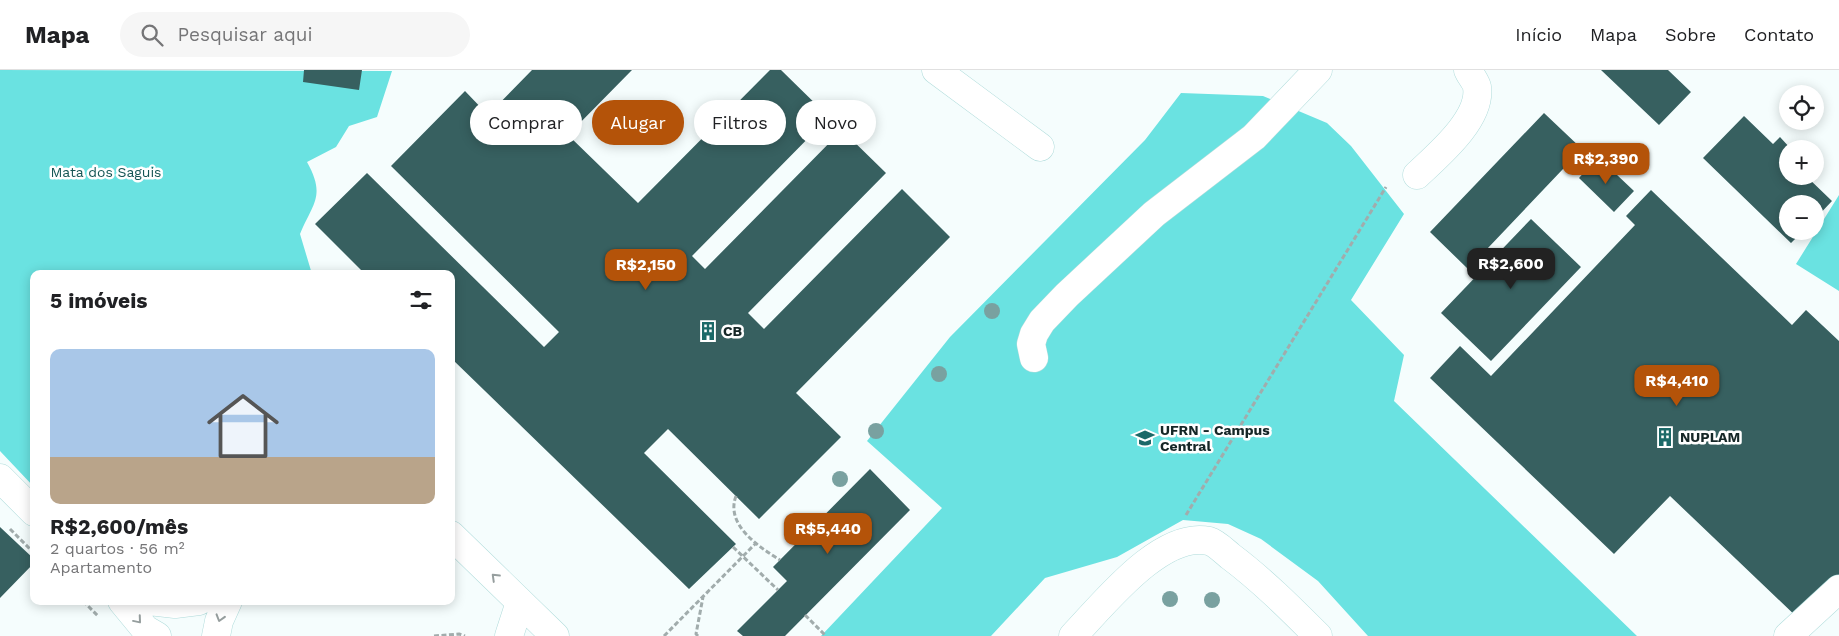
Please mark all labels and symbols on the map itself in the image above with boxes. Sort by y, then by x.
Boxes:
pin: R$2,390 [1560,142,1652,185]
park label: Mata dos Saguis [50,164,162,180]
pin: R$2,150 [600,248,692,291]
pin: R$2,600 [1465,248,1557,290]
building icon: CB [697,320,719,342]
place label: CB [723,323,743,339]
pin: R$4,410 [1631,364,1723,407]
place label: UFRN - Campus Central [1160,422,1270,454]
building icon: NUPLAM [1654,426,1676,448]
school or university icon: UFRN - Campus Central [1134,427,1156,449]
place label: NUPLAM [1680,429,1740,445]
pin: R$5,440 [782,512,874,555]
one-way arrow [492,574,501,583]
one-way arrow [216,613,226,622]
one-way arrow [132,615,141,624]

